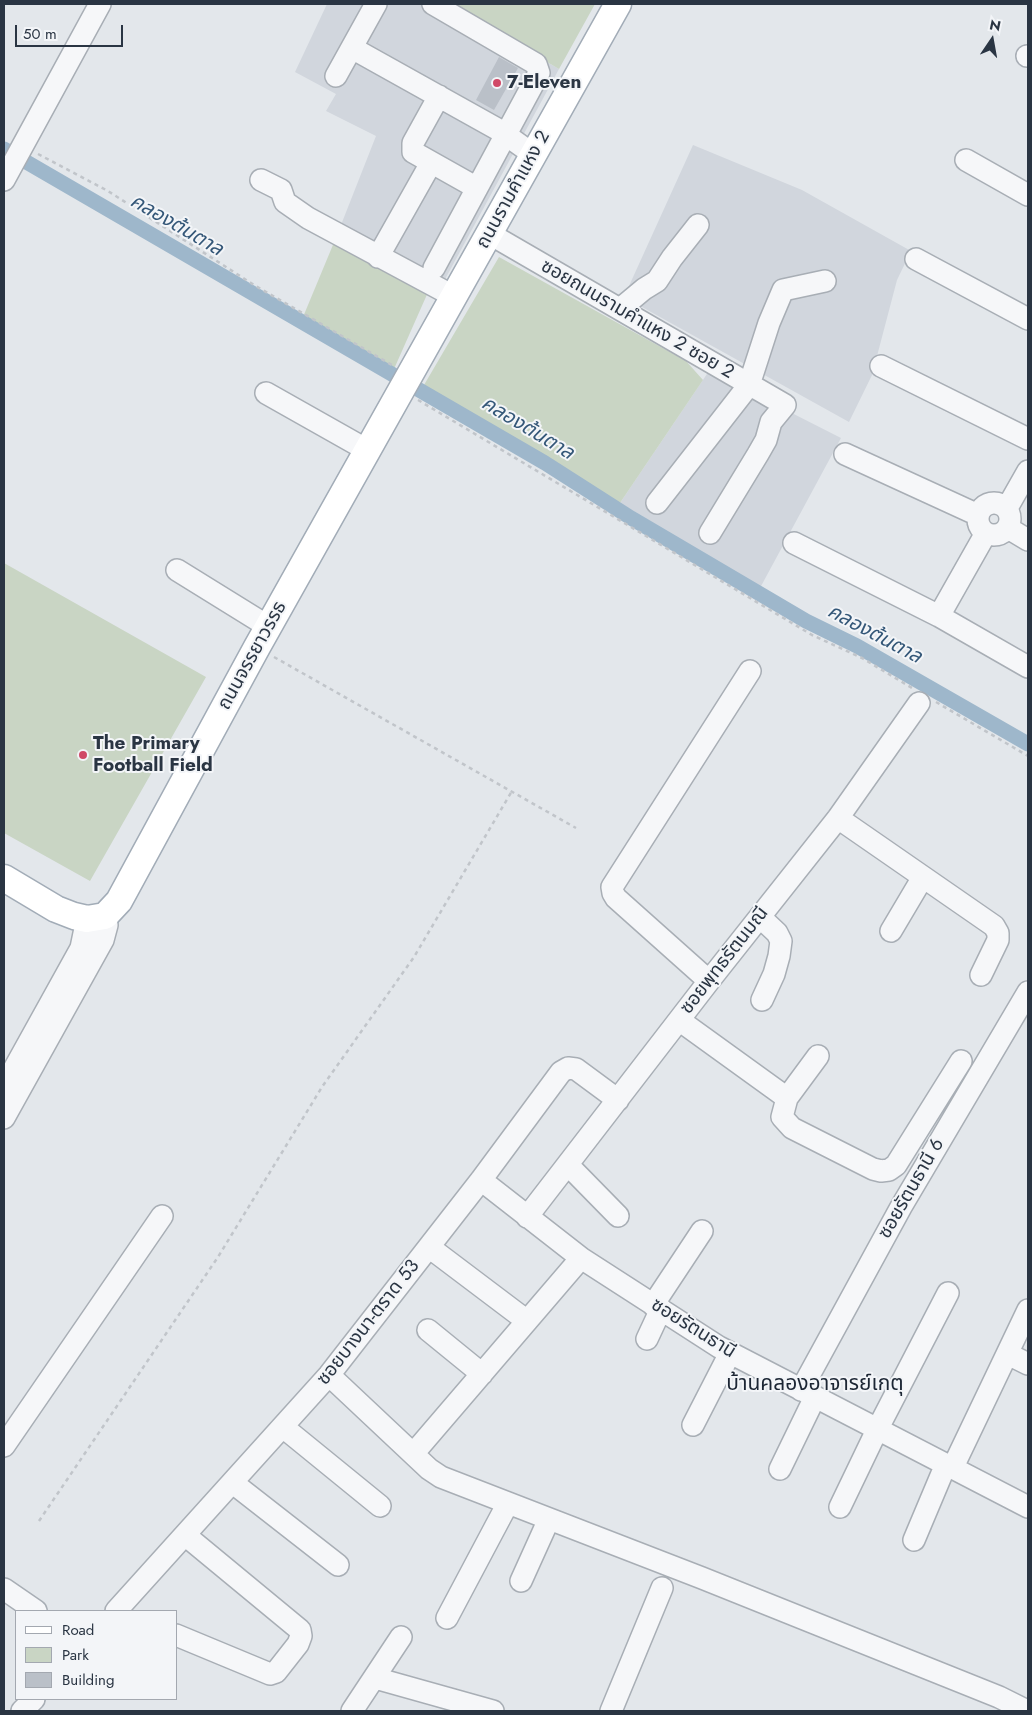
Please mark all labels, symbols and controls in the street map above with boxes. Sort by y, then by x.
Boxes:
text: N [988,14,1003,36]
scale bar [18,15,125,47]
north arrow [967,15,1017,65]
text: 50 m [23,23,57,45]
place label: 7-Eleven [507,72,581,94]
marker: 7-Eleven [491,77,503,89]
street label: ถนนรามคำแหง 2 [472,127,556,253]
water label: คลองต้นตาล [125,190,227,262]
street label: ซอยถนนรามคำแหง 2 ซอย 2 [536,255,738,385]
water label: คลองต้นตาล [477,392,577,466]
street label: ถนนจรรยาวรรธ [214,598,292,714]
water label: คลองต้นตาล [823,600,925,670]
place label: The Primary Football Field [93,733,213,777]
marker: The Primary Football Field [77,749,89,761]
street label: ซอยพุทธรัตนมณี [676,903,774,1019]
street label: ซอยรัตนธานี 6 [874,1135,950,1243]
street label: ซอยบางนา-ตราด 53 [313,1256,425,1390]
street label: ซอยรัตนธานี [646,1294,740,1364]
district label: บ้านคลองอาจารย์เกตุ [726,1372,904,1398]
legend [15,1610,178,1700]
text: Road [62,1619,94,1641]
text: Park [62,1644,89,1666]
text: Building [62,1669,114,1691]

